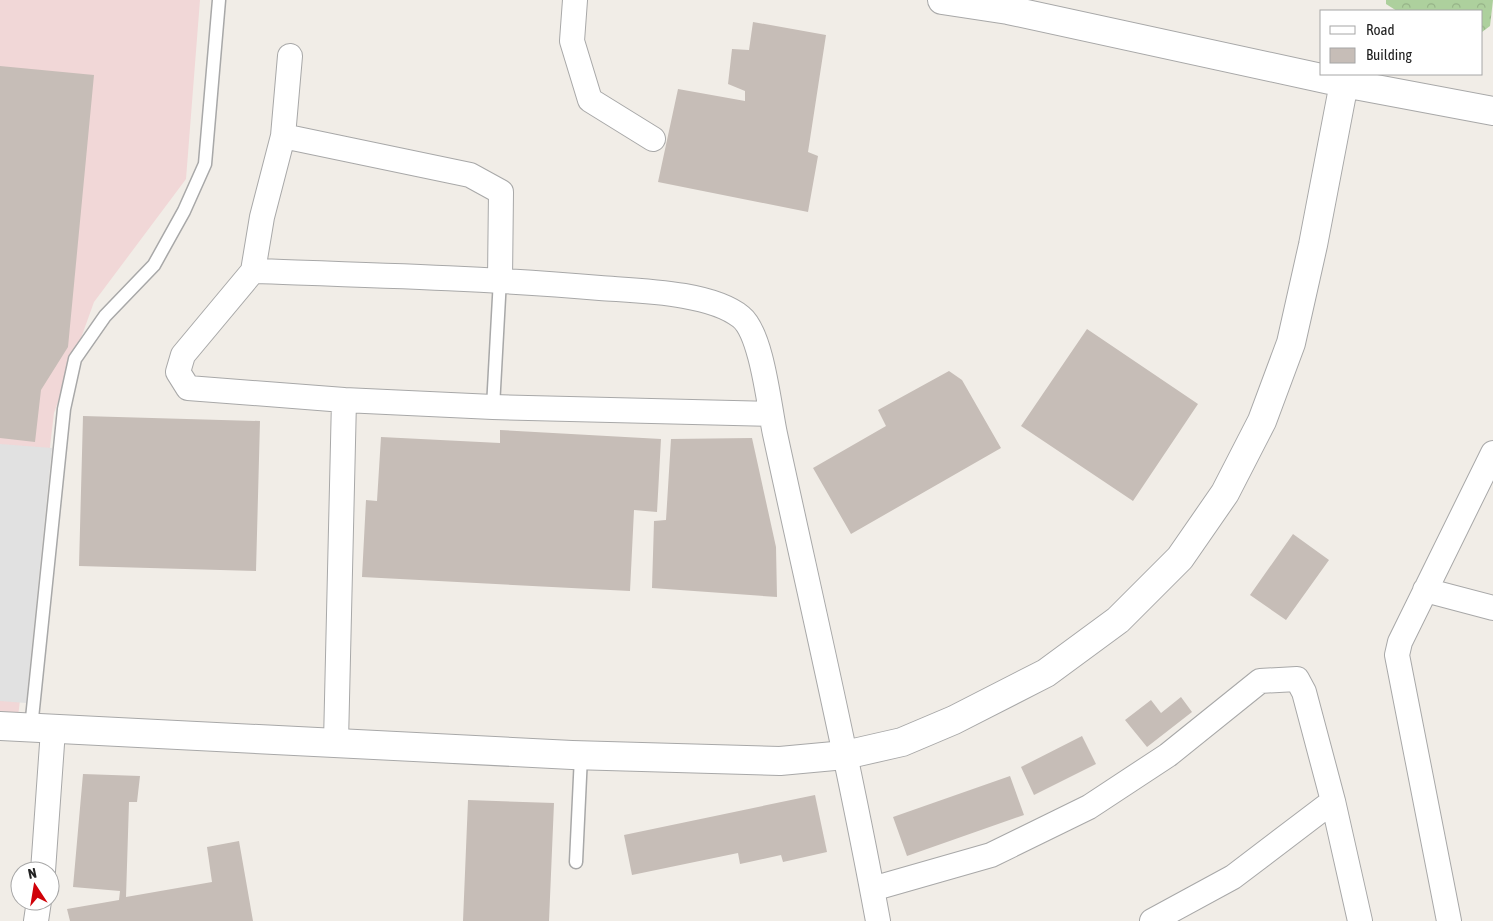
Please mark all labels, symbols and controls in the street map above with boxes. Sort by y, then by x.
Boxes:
legend [1320,10,1483,75]
text: Road [1366,21,1395,38]
text: Building [1366,46,1412,63]
north arrow [10,861,60,911]
text: N [27,865,38,882]

